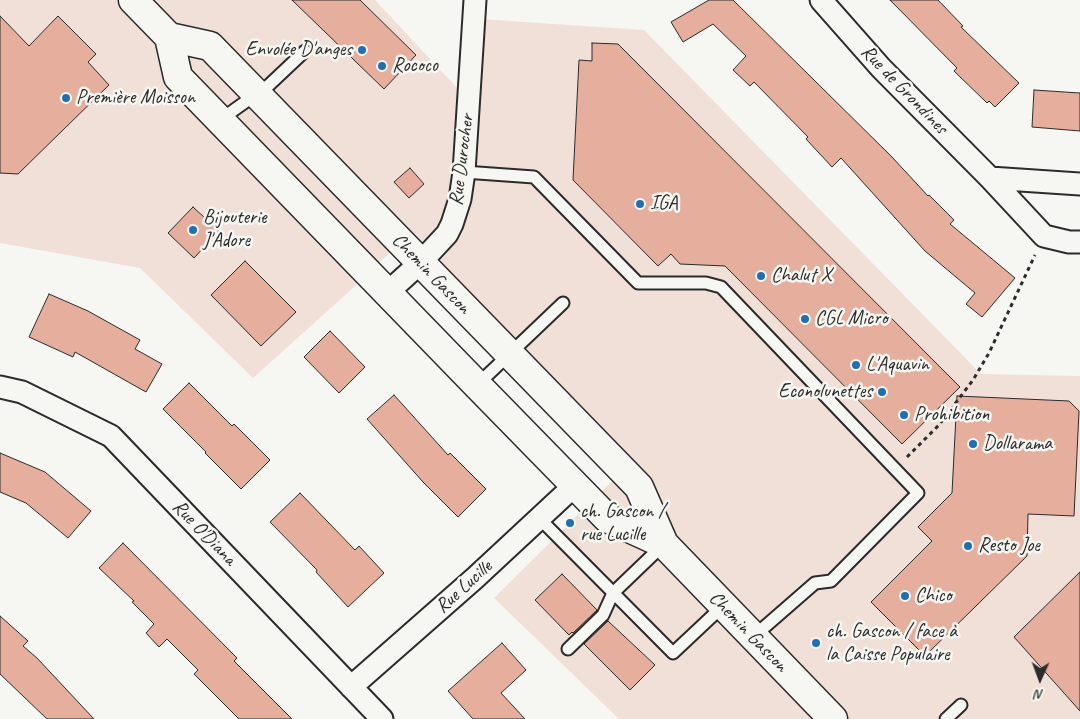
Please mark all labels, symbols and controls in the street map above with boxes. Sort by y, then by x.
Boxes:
place label: Envolée D'anges [245,38,352,62]
street label: Rue de Grondines [855,40,953,140]
marker: Envolée D'anges [356,44,368,56]
place label: Rococo [392,54,438,78]
marker: Rococo [376,60,388,72]
place label: Première Moisson [76,86,195,110]
marker: Première Moisson [60,92,72,104]
street label: Rue Durocher [444,113,480,207]
place label: IGA [650,192,678,216]
marker: IGA [634,198,646,210]
place label: Bijouterie J'Adore [203,206,266,253]
marker: Bijouterie J'Adore [187,224,199,236]
street label: Chemin Gascon [386,228,476,320]
place label: Chalut X [771,264,831,288]
marker: Chalut X [755,270,767,282]
place label: CGL Micro [815,307,887,331]
marker: CGL Micro [799,313,811,325]
place label: L'Aquavin [866,353,929,377]
marker: L'Aquavin [850,359,862,371]
place label: Econolunettes [778,380,872,404]
marker: Econolunettes [876,386,888,398]
place label: Prohibition [914,403,989,427]
marker: Prohibition [898,409,910,421]
place label: Dollarama [983,432,1052,456]
marker: Dollarama [967,438,979,450]
street label: Rue O'Diana [167,495,241,571]
place label: ch. Gascon / rue Lucille [580,500,665,547]
marker: ch. Gascon / rue Lucille [564,517,576,529]
place label: Resto Joe [978,534,1040,558]
marker: Resto Joe [962,540,974,552]
street label: Rue Lucille [431,555,497,619]
place label: Chico [915,584,952,608]
street label: Chemin Gascon [703,586,793,678]
marker: Chico [899,590,911,602]
place label: ch. Gascon / face à la Caisse Populaire [826,620,957,667]
marker: ch. Gascon / face à la Caisse Populaire [810,637,822,649]
north arrow [1015,654,1065,704]
text: N [1035,686,1044,703]

